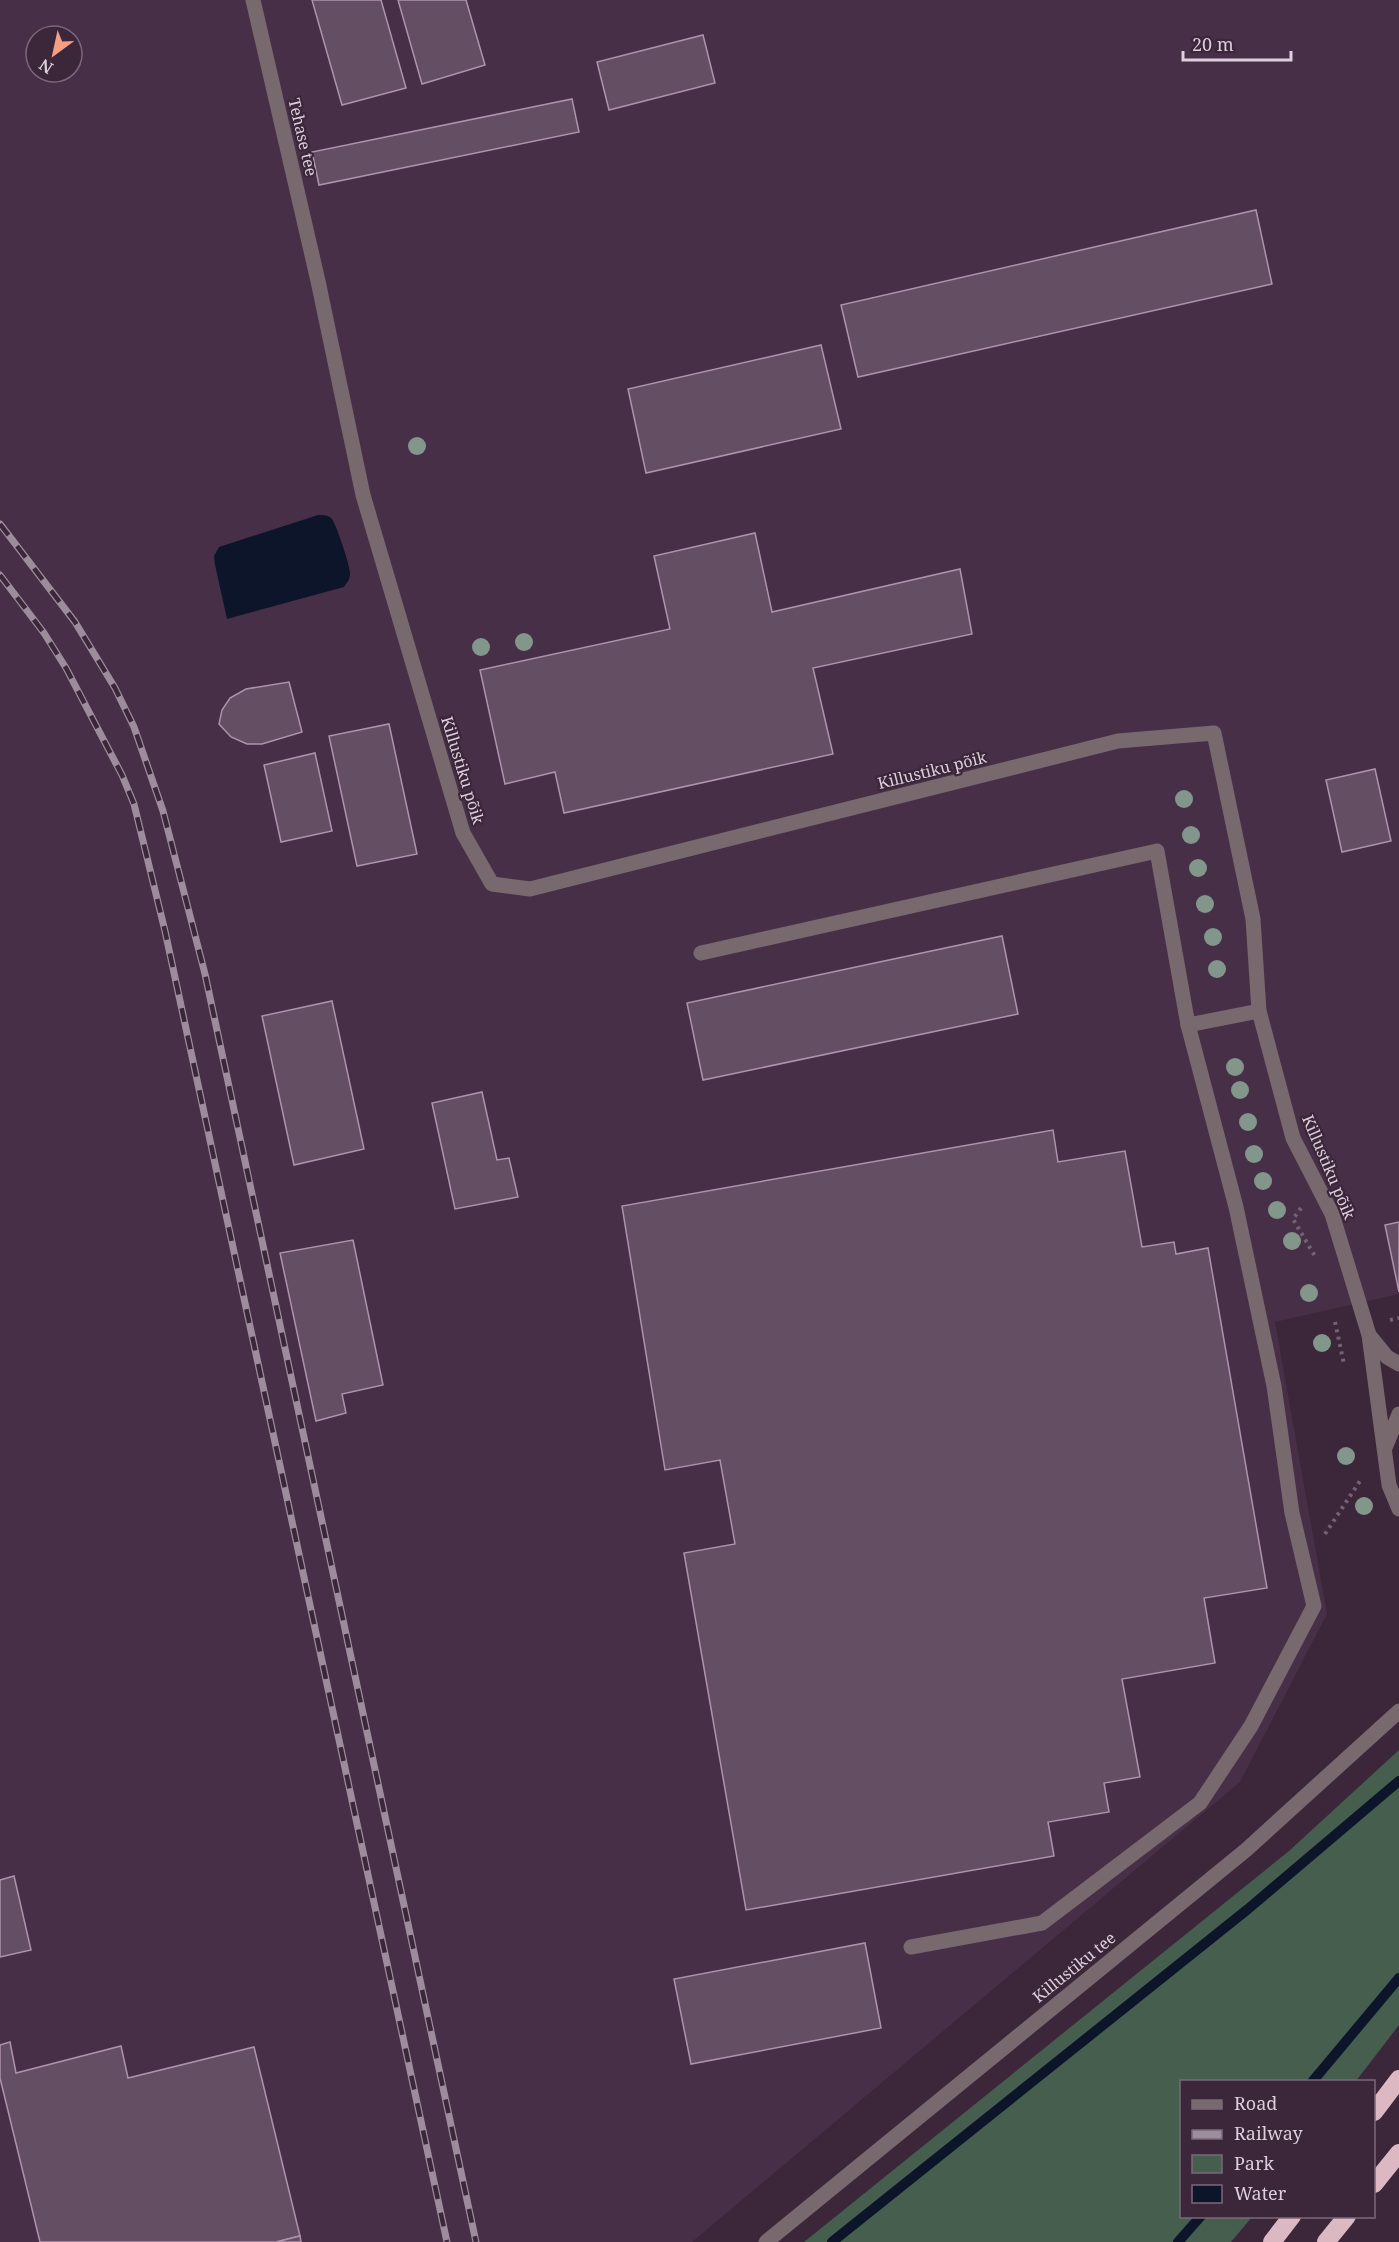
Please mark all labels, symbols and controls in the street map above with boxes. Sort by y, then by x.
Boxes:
north arrow [24,24,84,84]
scale bar [1183,24,1291,62]
text: 20 m [1192,32,1234,56]
text: N [34,54,57,79]
street label: Tehase tee [283,96,323,178]
street label: Killustiku põik [436,713,490,827]
street label: Killustiku põik [875,746,989,794]
street label: Killustiku põik [1297,1111,1361,1223]
street label: Killustiku tee [1028,1927,1120,2007]
legend [1180,2080,1375,2218]
text: Road [1234,2091,1277,2115]
text: Railway [1234,2121,1304,2145]
text: Park [1234,2151,1274,2175]
text: Water [1234,2181,1287,2205]

